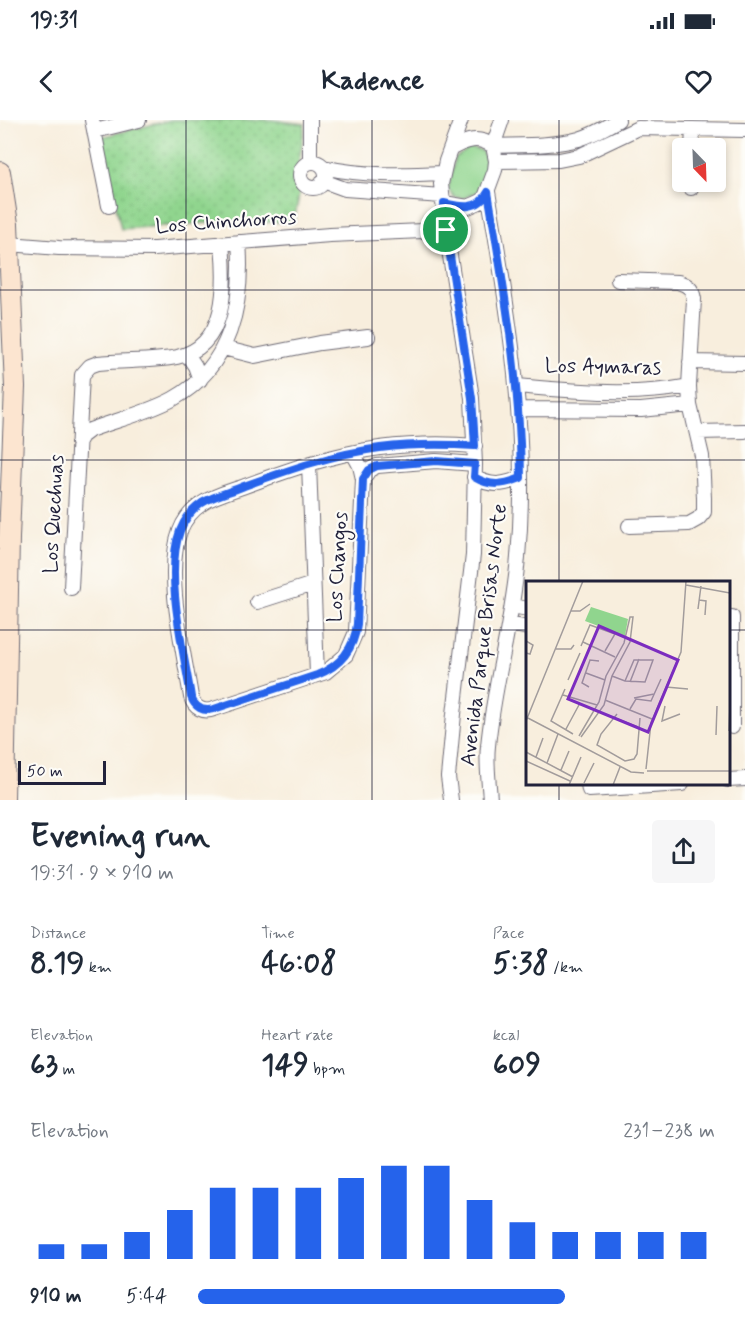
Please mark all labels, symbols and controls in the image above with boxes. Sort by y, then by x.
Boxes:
text: 19:31 [30,7,78,35]
text: Kadence [321,64,424,99]
icon: back [30,65,63,98]
icon: heart [682,65,715,98]
north arrow [672,138,726,192]
map controls [672,138,726,192]
street label: Los Chinchorros [155,203,297,241]
pin [420,204,471,255]
icon: arrive [429,213,462,246]
street label: Los Aymaras [545,352,661,382]
street label: Los Quechuas [37,454,71,574]
street label: Avenida Parque Brisas Norte [454,502,514,768]
street label: Los Changos [321,511,356,623]
inset map [526,581,730,785]
scale bar [18,758,106,786]
text: 50 m [27,761,63,782]
text: Evening run [30,815,210,859]
button: share [652,820,715,883]
text: 19:31 · 9 × 910 m [30,860,174,887]
text: Distance [30,923,86,944]
text: Time [261,923,295,944]
text: Pace [493,923,525,944]
text: 8.19 [30,944,84,983]
text: 46:08 [261,944,337,983]
text: 5:38 [493,944,549,983]
text: km [84,957,112,978]
text: /km [549,957,583,978]
text: Elevation [30,1025,93,1046]
text: Heart rate [261,1025,333,1046]
text: kcal [493,1025,520,1046]
text: 63 [30,1046,58,1085]
text: 149 [261,1046,309,1085]
text: 609 [493,1046,541,1085]
text: m [58,1059,75,1080]
text: bpm [309,1059,345,1080]
text: Elevation [30,1118,109,1145]
text: 231–238 m [623,1118,715,1145]
text: 910 m [30,1283,82,1310]
text: 5:44 [126,1283,167,1310]

